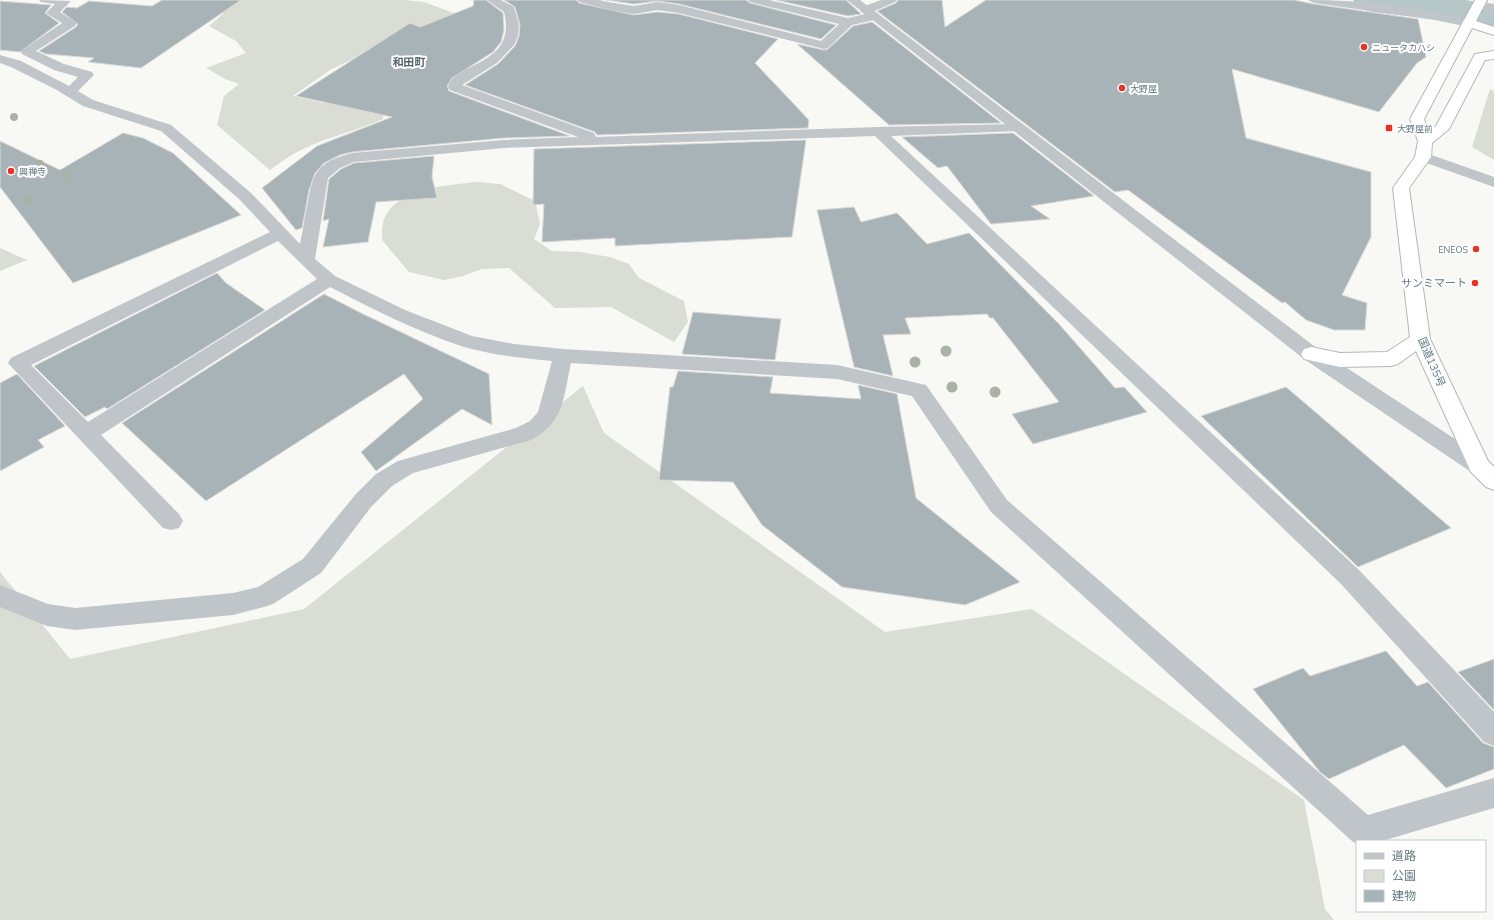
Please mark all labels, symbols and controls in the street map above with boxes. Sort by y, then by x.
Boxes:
marker: ニュータカハシ [1359,42,1369,52]
place label: ニュータカハシ [1372,42,1435,53]
district label: 和田町 [393,55,426,69]
marker: 大野屋 [1117,83,1127,93]
place label: 大野屋 [1130,83,1157,94]
marker: 大野屋前 [1384,123,1394,133]
place label: 大野屋前 [1397,123,1433,134]
marker: 興禅寺 [6,166,16,176]
place label: 興禅寺 [19,166,46,177]
place label: ENEOS [1438,244,1468,255]
marker: ENEOS [1471,244,1481,254]
place label: サンミマート [1401,276,1467,290]
marker: サンミマート [1470,278,1480,288]
street label: 国道135号 [1415,335,1449,389]
legend [1356,840,1486,912]
text: 道路 [1392,848,1416,863]
text: 公園 [1392,868,1416,883]
text: 建物 [1392,888,1416,903]

